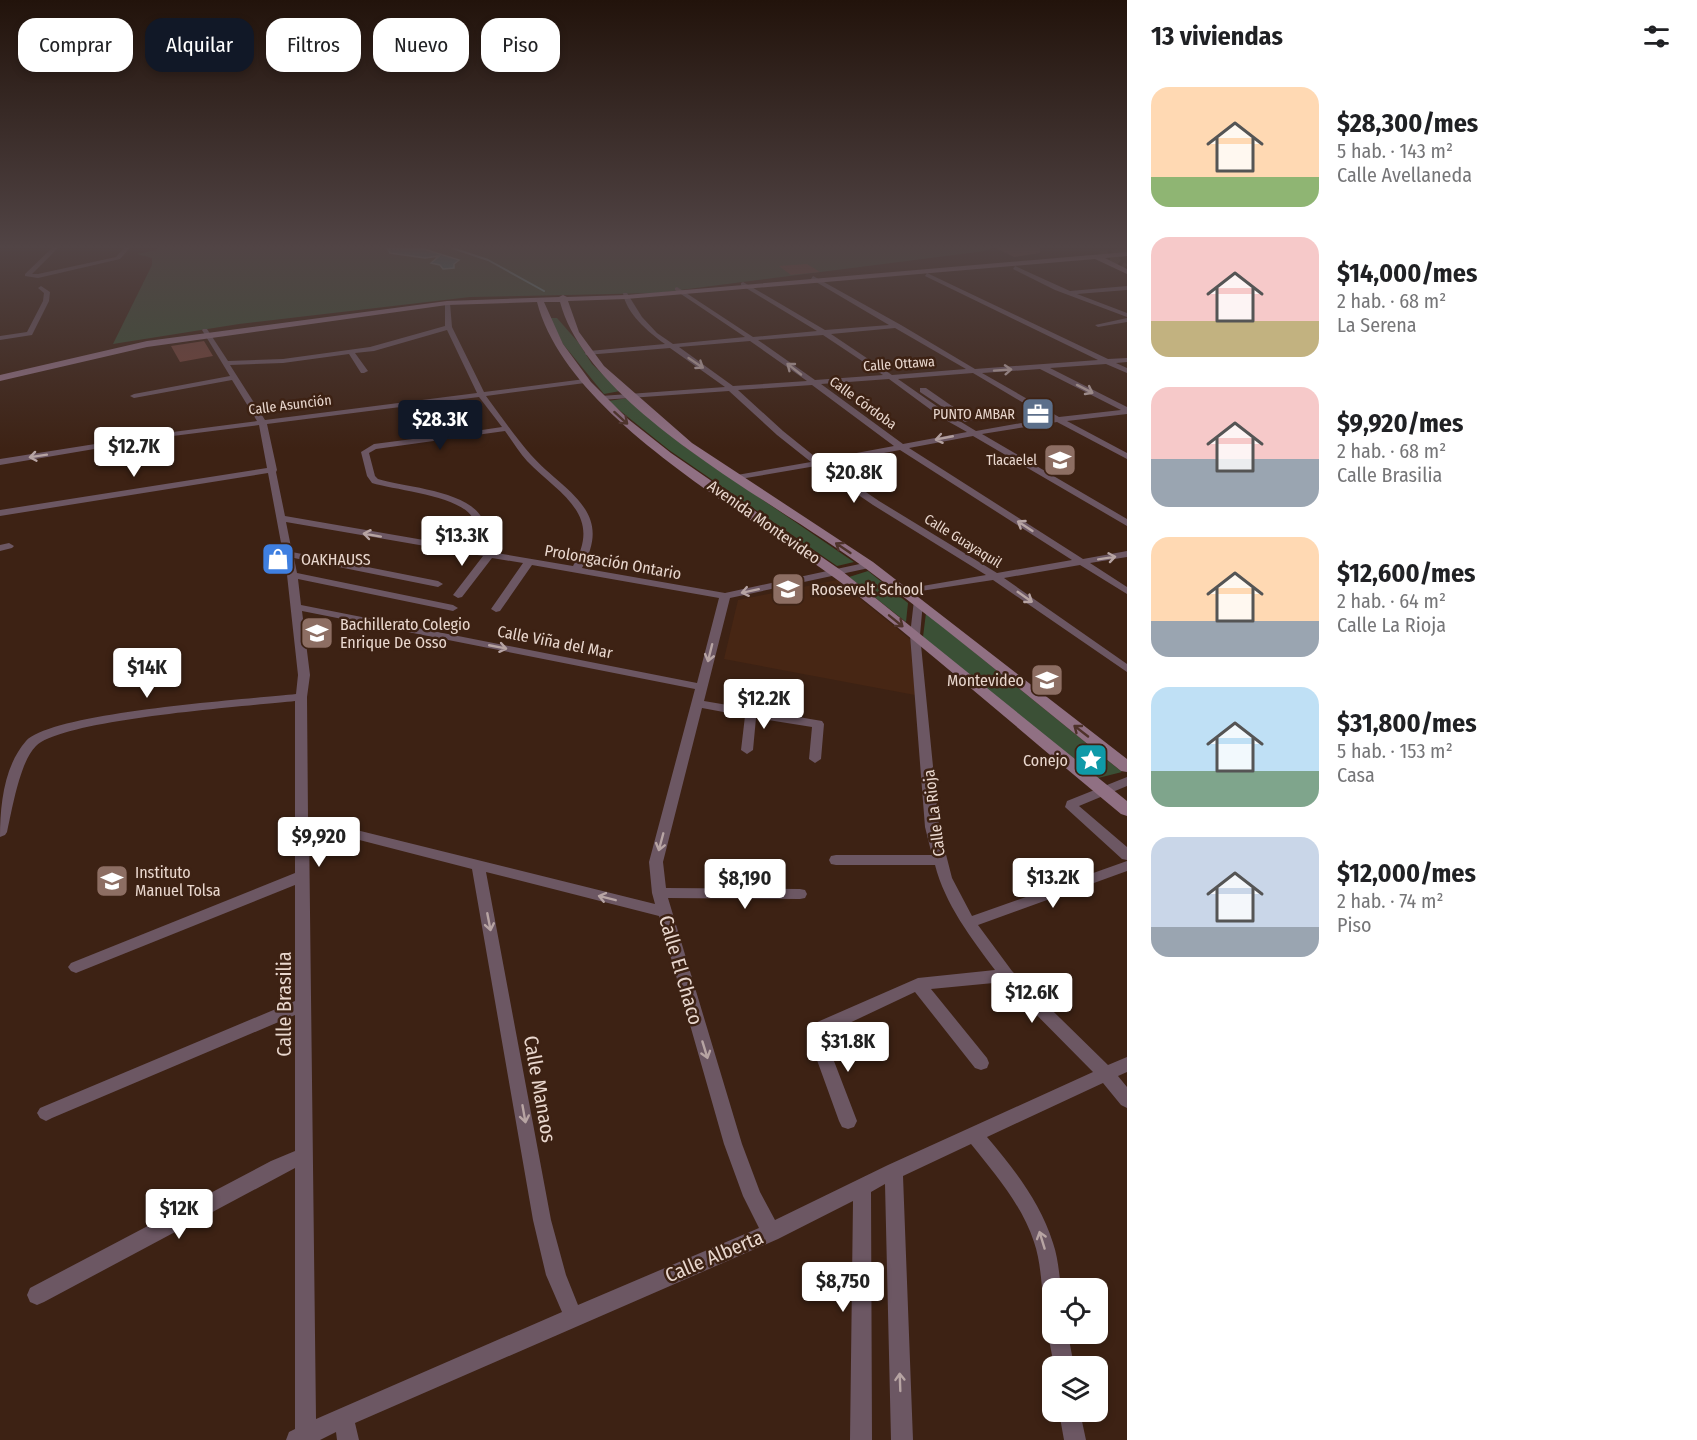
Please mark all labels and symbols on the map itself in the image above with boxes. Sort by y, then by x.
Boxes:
street label: Calle Ottawa [863,353,935,375]
one-way arrow [687,357,704,369]
one-way arrow [787,362,803,375]
one-way arrow [992,364,1012,375]
street label: Calle Córdoba [826,373,900,433]
one-way arrow [1075,383,1093,395]
street label: Calle Asunción [248,391,332,419]
office icon: PUNTO AMBAR [1020,396,1056,432]
pin: $28.3K [391,400,489,451]
place label: PUNTO AMBAR [933,406,1015,423]
one-way arrow [614,411,629,425]
pin: $12.7K [85,427,183,478]
one-way arrow [935,433,955,444]
school or university icon: Tlacaelel [1042,442,1078,478]
one-way arrow [29,451,49,462]
place label: Tlacaelel [986,452,1037,469]
pin: $20.8K [805,453,903,504]
street label: Avenida Montevideo [704,476,824,568]
street label: Calle Guayaquil [921,510,1005,572]
pin: $13.3K [413,516,511,567]
one-way arrow [1017,519,1034,531]
one-way arrow [363,529,383,540]
shop icon: OAKHAUSS [260,541,296,577]
street label: Prolongación Ontario [543,541,683,583]
one-way arrow [835,542,852,555]
place label: OAKHAUSS [301,550,371,569]
one-way arrow [1097,552,1117,563]
school or university icon: Roosevelt School [770,571,806,607]
place label: Roosevelt School [811,580,923,599]
one-way arrow [741,586,761,597]
one-way arrow [1016,591,1032,603]
one-way arrow [888,614,904,627]
school or university icon: Bachillerato Colegio Enrique De Osso [299,615,335,651]
place label: Bachillerato Colegio Enrique De Osso [340,615,471,652]
street label: Calle Viña del Mar [496,621,615,663]
one-way arrow [488,642,507,653]
one-way arrow [704,643,716,662]
pin: $14K [111,648,183,699]
school or university icon: Montevideo [1029,662,1065,698]
place label: Montevideo [947,671,1024,690]
pin: $12.2K [715,679,813,730]
one-way arrow [1073,725,1089,738]
place icon: Conejo [1073,742,1109,778]
place label: Conejo [1023,751,1068,770]
street label: Calle La Rioja [919,768,949,857]
pin: $9,920 [270,817,368,868]
one-way arrow [655,832,667,851]
pin: $13.2K [1004,858,1102,909]
pin: $8,190 [696,859,794,910]
school or university icon: Instituto Manuel Tolsa [94,863,130,899]
place label: Instituto Manuel Tolsa [135,863,221,900]
one-way arrow [598,891,617,903]
one-way arrow [484,912,495,932]
street label: Calle El Chaco [654,912,708,1028]
street label: Calle Brasilia [272,951,296,1057]
pin: $12.6K [983,973,1081,1024]
pin: $31.8K [799,1022,897,1073]
street label: Calle Manaos [519,1034,561,1144]
one-way arrow [700,1040,711,1059]
one-way arrow [518,1104,529,1124]
pin: $12K [143,1189,215,1240]
street label: Calle Alberta [661,1225,767,1287]
one-way arrow [1036,1231,1047,1250]
pin: $8,750 [794,1262,892,1313]
one-way arrow [895,1372,906,1392]

